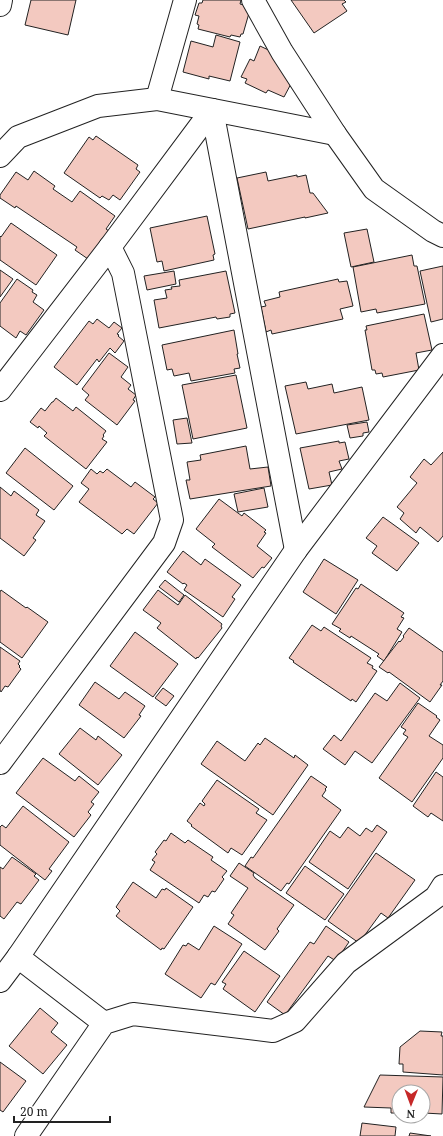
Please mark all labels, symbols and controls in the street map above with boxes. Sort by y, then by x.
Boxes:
north arrow [391,1084,431,1124]
scale bar [14,1098,110,1124]
text: 20 m [20,1103,48,1120]
text: N [406,1107,415,1122]

